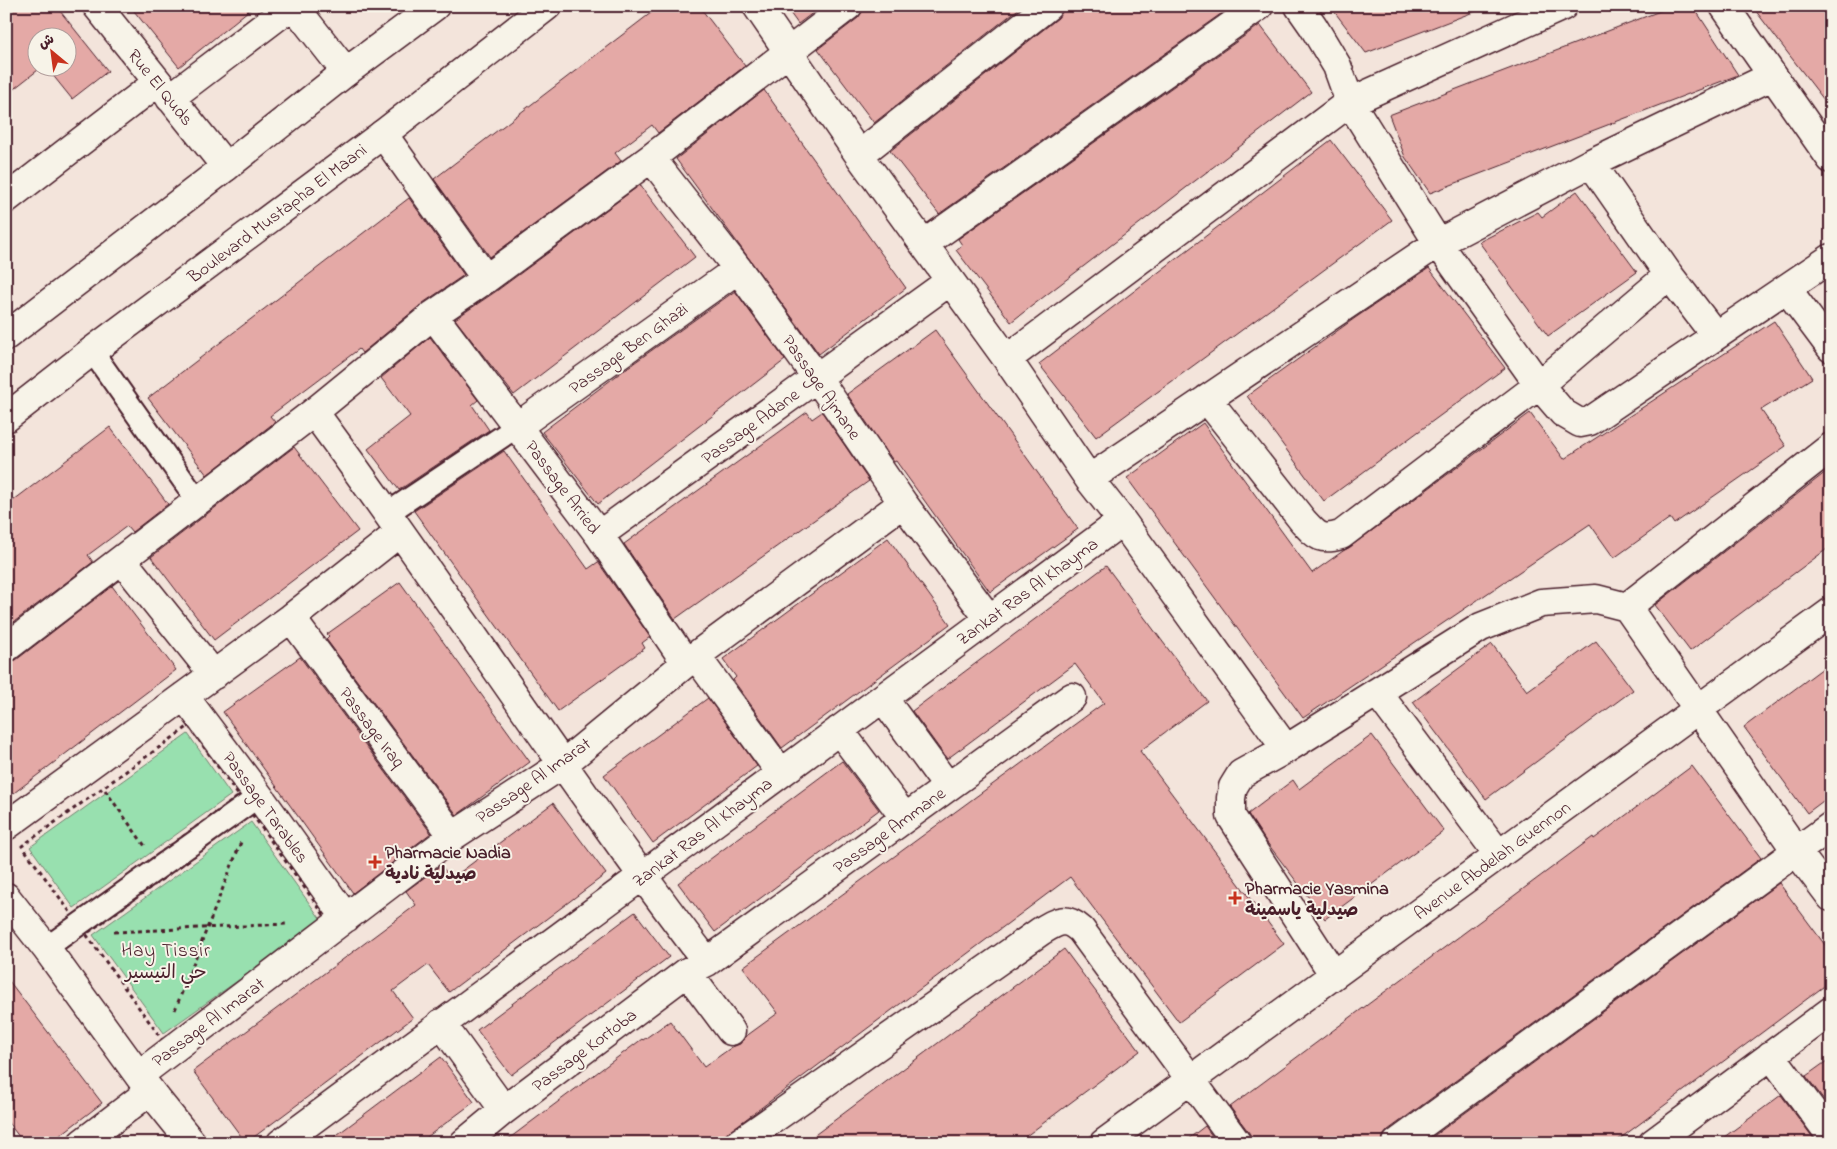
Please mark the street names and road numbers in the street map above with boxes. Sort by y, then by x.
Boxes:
street label: Rue El Quds [120,44,199,132]
street label: Boulevard Mustapha El Maani [182,138,373,291]
street label: Passage Ben Ghazi [564,297,695,403]
street label: Passage Ajmane [774,330,867,447]
street label: Passage Adane [697,383,807,473]
street label: Passage Arried [517,436,605,541]
street label: Zankat Ras Al Khayma [952,532,1104,653]
street label: Passage Iraq [331,683,410,775]
street label: Passage Al Imarat [471,732,598,832]
street label: Passage Tarables [214,747,314,870]
street label: Zankat Ras Al Khayma [628,772,779,895]
street label: Passage Ammane [829,781,953,882]
street label: Avenue Abdelah Guennon [1409,796,1577,928]
street label: Passage Al Imarat [147,972,272,1076]
street label: Passage Kortoba [527,1003,644,1101]

